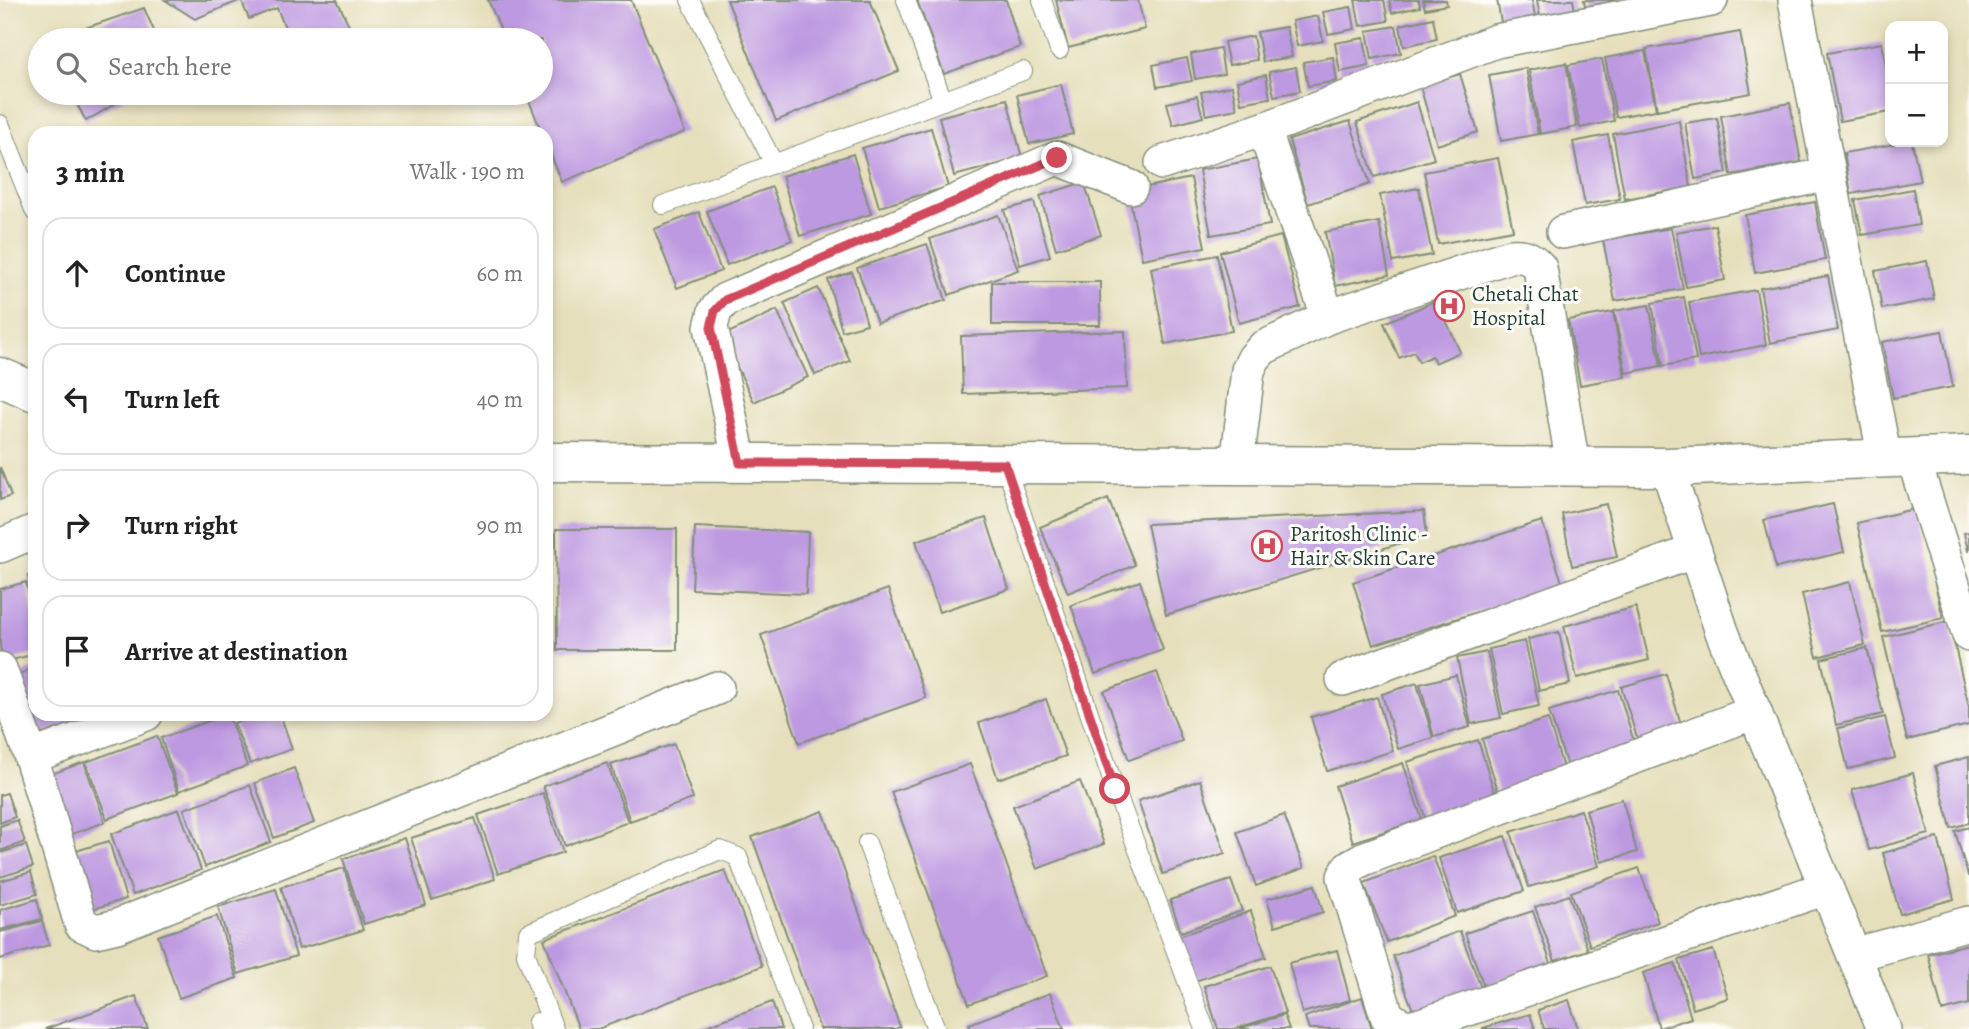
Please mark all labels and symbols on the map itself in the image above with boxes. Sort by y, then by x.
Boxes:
route end [1041,142,1072,173]
place label: Chetali Chat Hospital [1472,280,1579,332]
hospital icon: Chetali Chat Hospital [1432,289,1466,323]
place label: Paritosh Clinic - Hair & Skin Care [1290,520,1435,572]
hospital icon: Paritosh Clinic - Hair & Skin Care [1250,529,1284,563]
route start [1099,773,1130,804]

